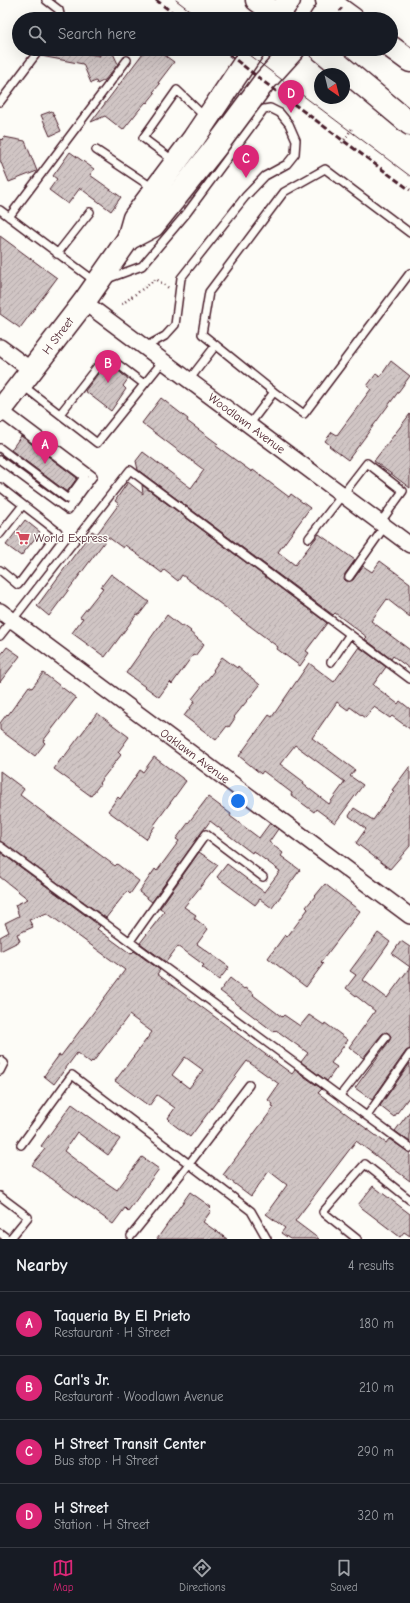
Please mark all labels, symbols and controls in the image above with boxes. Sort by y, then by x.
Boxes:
search box [12,12,398,56]
icon: search [26,23,48,45]
text: Search here [58,25,136,43]
north arrow [314,68,350,104]
pin: D [278,80,304,113]
pin: C [233,145,259,178]
street label: H Street [39,314,77,357]
pin: B [95,350,121,383]
street label: Woodlawn Avenue [206,390,288,457]
pin: A [32,431,58,464]
supermarket icon: World Express [15,530,31,546]
place label: World Express [34,531,108,545]
street label: Oaklawn Avenue [157,726,232,786]
your location [228,791,248,811]
text: Nearby [16,1256,67,1275]
text: 4 results [348,1258,394,1273]
text: Taqueria By El Prieto [54,1307,191,1325]
text: A [25,1316,33,1331]
text: 180 m [359,1316,394,1331]
text: Restaurant · H Street [54,1325,170,1340]
text: Carl's Jr. [54,1371,109,1389]
text: B [25,1380,33,1395]
text: 210 m [359,1380,394,1395]
text: Restaurant · Woodlawn Avenue [54,1389,224,1404]
text: H Street Transit Center [54,1435,206,1453]
text: C [25,1444,33,1459]
text: 290 m [357,1444,394,1459]
text: Bus stop · H Street [54,1453,158,1468]
text: H Street [54,1499,108,1517]
text: D [25,1508,33,1523]
text: 320 m [358,1508,394,1523]
text: Station · H Street [54,1517,149,1532]
tab: Map [52,1557,74,1594]
tab: Directions [179,1557,226,1594]
tab: Saved [330,1557,358,1594]

